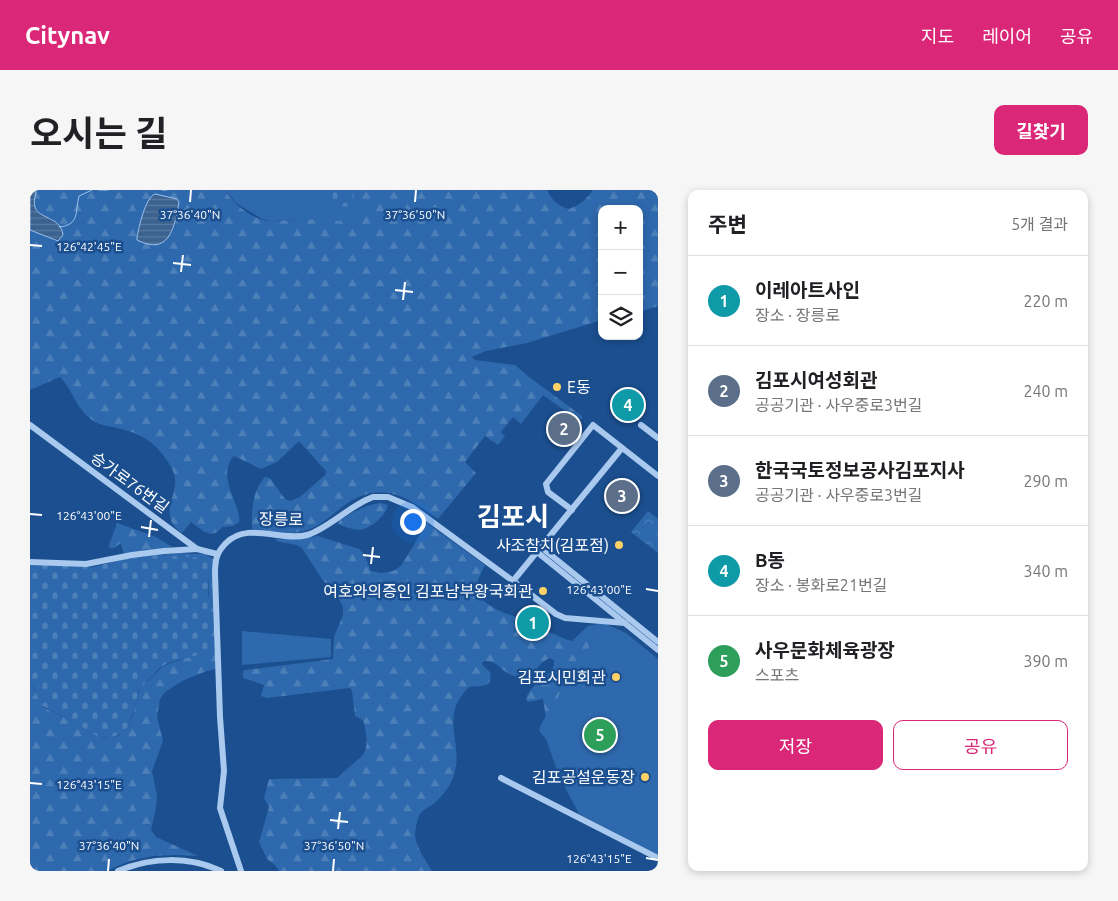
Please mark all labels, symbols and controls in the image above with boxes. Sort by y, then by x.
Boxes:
text: Citynav [25,22,110,49]
text: 지도 [921,26,954,46]
text: 레이어 [982,26,1032,46]
text: 공유 [1060,26,1093,46]
button: 길찾기 [994,105,1088,155]
text: 오시는 길 [30,113,167,153]
map controls [598,205,643,340]
button: + [598,205,643,250]
text: 37°36'40"N [160,208,220,221]
text: 37°36'50"N [385,208,445,221]
text: 주변 [708,212,747,236]
text: 5개 결과 [1011,215,1068,233]
text: 126°42'45"E [56,240,122,253]
button: − [598,250,643,295]
text: 이레아트사인 [755,279,860,301]
text: 1 [719,292,729,310]
text: 220 m [1023,292,1068,310]
button: layers [598,295,643,340]
text: 장소 · 장릉로 [755,306,840,324]
text: 김포시여성회관 [755,369,877,391]
place label: E동 [567,378,591,396]
marker: E동 [551,381,563,393]
text: 2 [719,382,729,400]
text: 240 m [1023,382,1068,400]
pin: 4 [612,386,644,424]
text: 공공기관 · 사우중로3번길 [755,396,923,414]
pin: 2 [548,410,580,448]
street label: 승가로76번길 [88,448,172,516]
text: 한국국토정보공사김포지사 [755,459,965,481]
text: 3 [719,472,729,490]
text: 290 m [1023,472,1068,490]
pin: 3 [606,477,638,515]
text: 공공기관 · 사우중로3번길 [755,486,923,504]
district label: 김포시 [477,502,549,531]
text: 126°43'00"E [56,509,122,522]
your location [400,509,426,535]
street label: 장릉로 [259,510,304,528]
place label: 사조참치(김포점) [496,536,609,555]
marker: 사조참치(김포점) [613,539,625,551]
text: B동 [755,549,785,571]
text: 4 [719,562,729,580]
text: 340 m [1023,562,1068,580]
text: 장소 · 봉화로21번길 [755,576,887,594]
place label: 여호와의증인 김포남부왕국회관 [323,582,533,600]
text: 126°43'00"E [566,583,632,596]
marker: 여호와의증인 김포남부왕국회관 [537,585,549,597]
pin: 1 [517,604,549,642]
text: 사우문화체육광장 [755,639,895,661]
text: 5 [719,652,729,670]
text: 390 m [1023,652,1068,670]
text: 스포츠 [755,666,799,684]
place label: 김포시민회관 [518,668,606,686]
marker: 김포시민회관 [610,671,622,683]
pin: 5 [584,716,616,754]
button: 저장 [708,720,883,770]
button: 공유 [893,720,1068,770]
place label: 김포공설운동장 [532,768,635,786]
marker: 김포공설운동장 [639,771,651,783]
text: 126°43'15"E [56,778,122,791]
text: 37°36'40"N [79,839,139,852]
text: 37°36'50"N [304,839,364,852]
text: 126°43'15"E [566,852,632,865]

